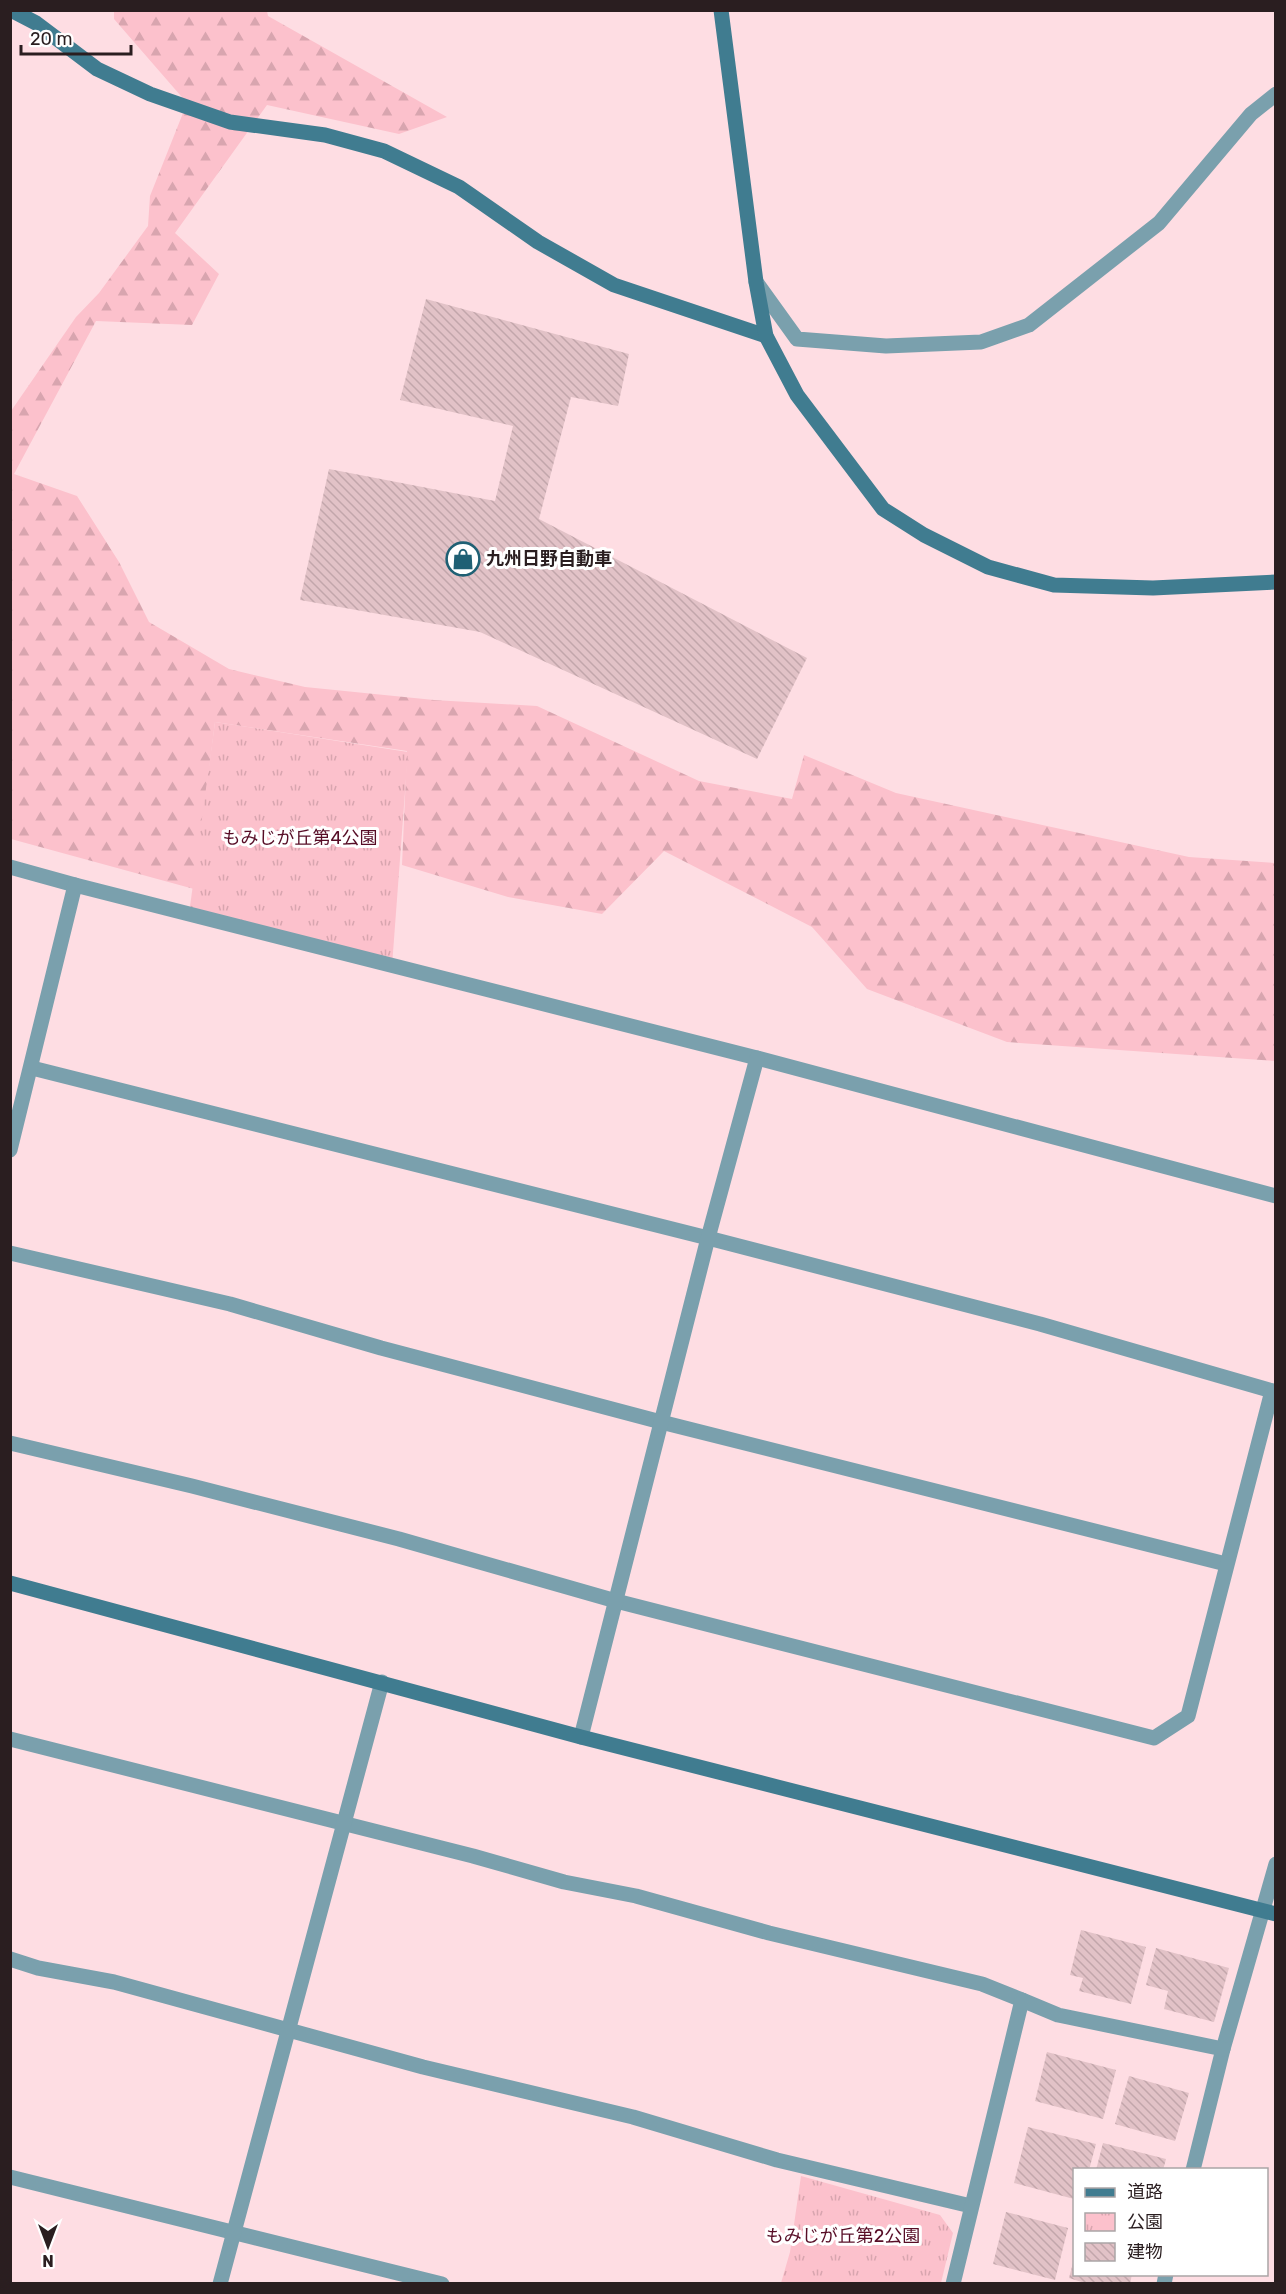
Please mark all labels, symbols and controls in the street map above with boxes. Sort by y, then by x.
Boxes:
scale bar [21,18,130,56]
text: 20 m [30,28,72,50]
shop icon: 九州日野自動車 [445,541,481,577]
place label: 九州日野自動車 [486,548,612,570]
park label: もみじが丘第4公園 [222,827,378,849]
legend [1073,2168,1268,2276]
text: 道路 [1127,2181,1163,2203]
text: 公園 [1127,2211,1163,2233]
north arrow [18,2216,78,2276]
park label: もみじが丘第2公園 [766,2225,920,2247]
text: 建物 [1127,2241,1163,2263]
text: N [42,2251,54,2270]

